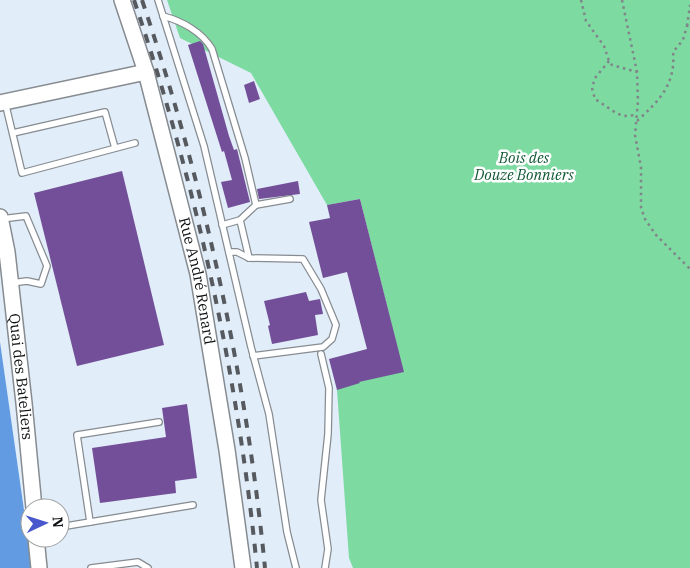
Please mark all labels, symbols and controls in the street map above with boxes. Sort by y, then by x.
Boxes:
park label: Bois des Douze Bonniers [473,148,574,184]
street label: Rue André Renard [175,215,219,346]
street label: Quai des Bateliers [5,312,37,441]
north arrow [20,498,70,548]
text: N [49,516,67,528]

